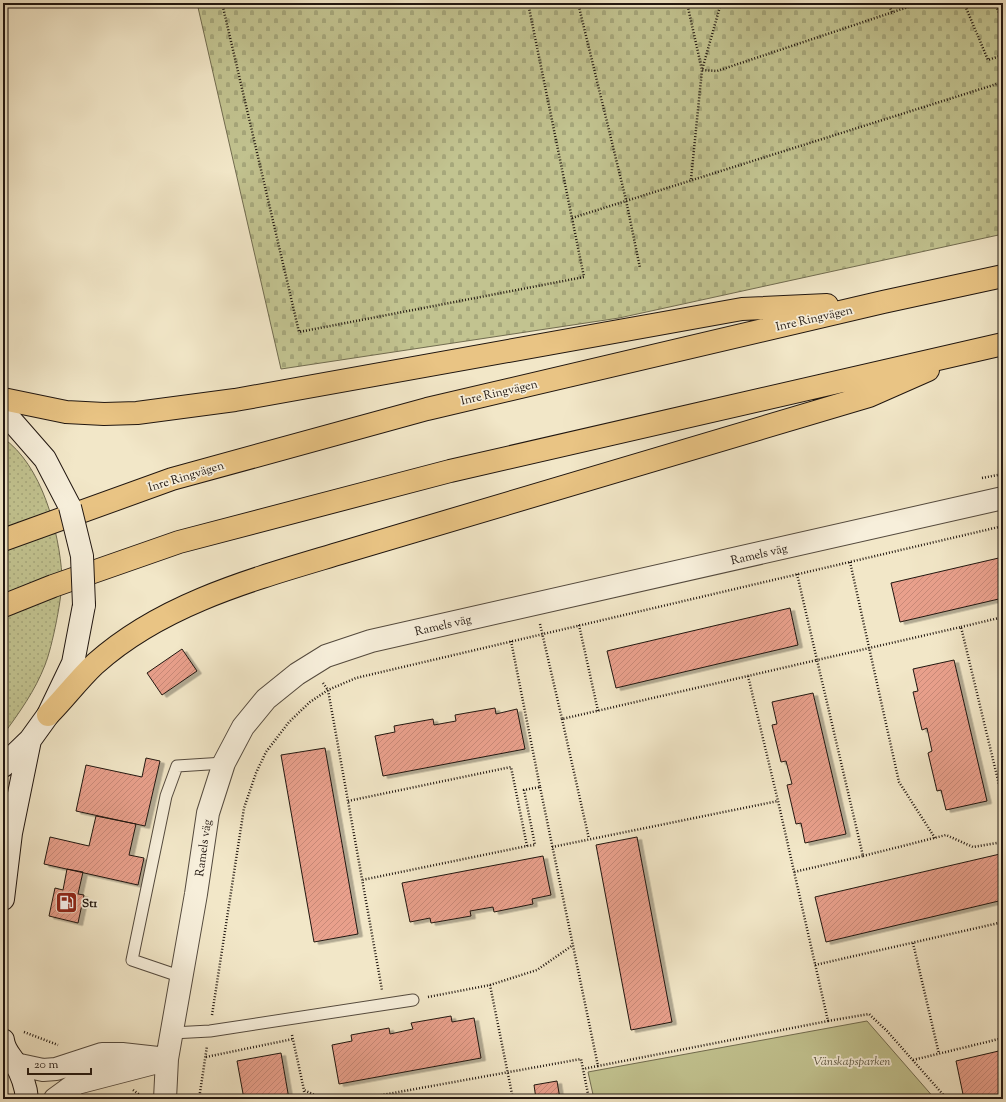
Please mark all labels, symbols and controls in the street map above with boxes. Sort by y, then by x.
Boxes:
street label: Inre Ringvägen [774,301,855,337]
street label: Inre Ringvägen [459,375,540,411]
street label: Inre Ringvägen [146,457,226,497]
street label: Ramels väg [729,540,789,570]
street label: Ramels väg [413,611,473,641]
street label: Ramels väg [191,818,217,878]
fuel station icon: St1 [53,890,79,916]
place label: St1 [82,895,98,913]
scale bar [28,1050,91,1076]
park label: Vänskapsparken [813,1053,891,1071]
text: 20 m [34,1056,59,1074]

